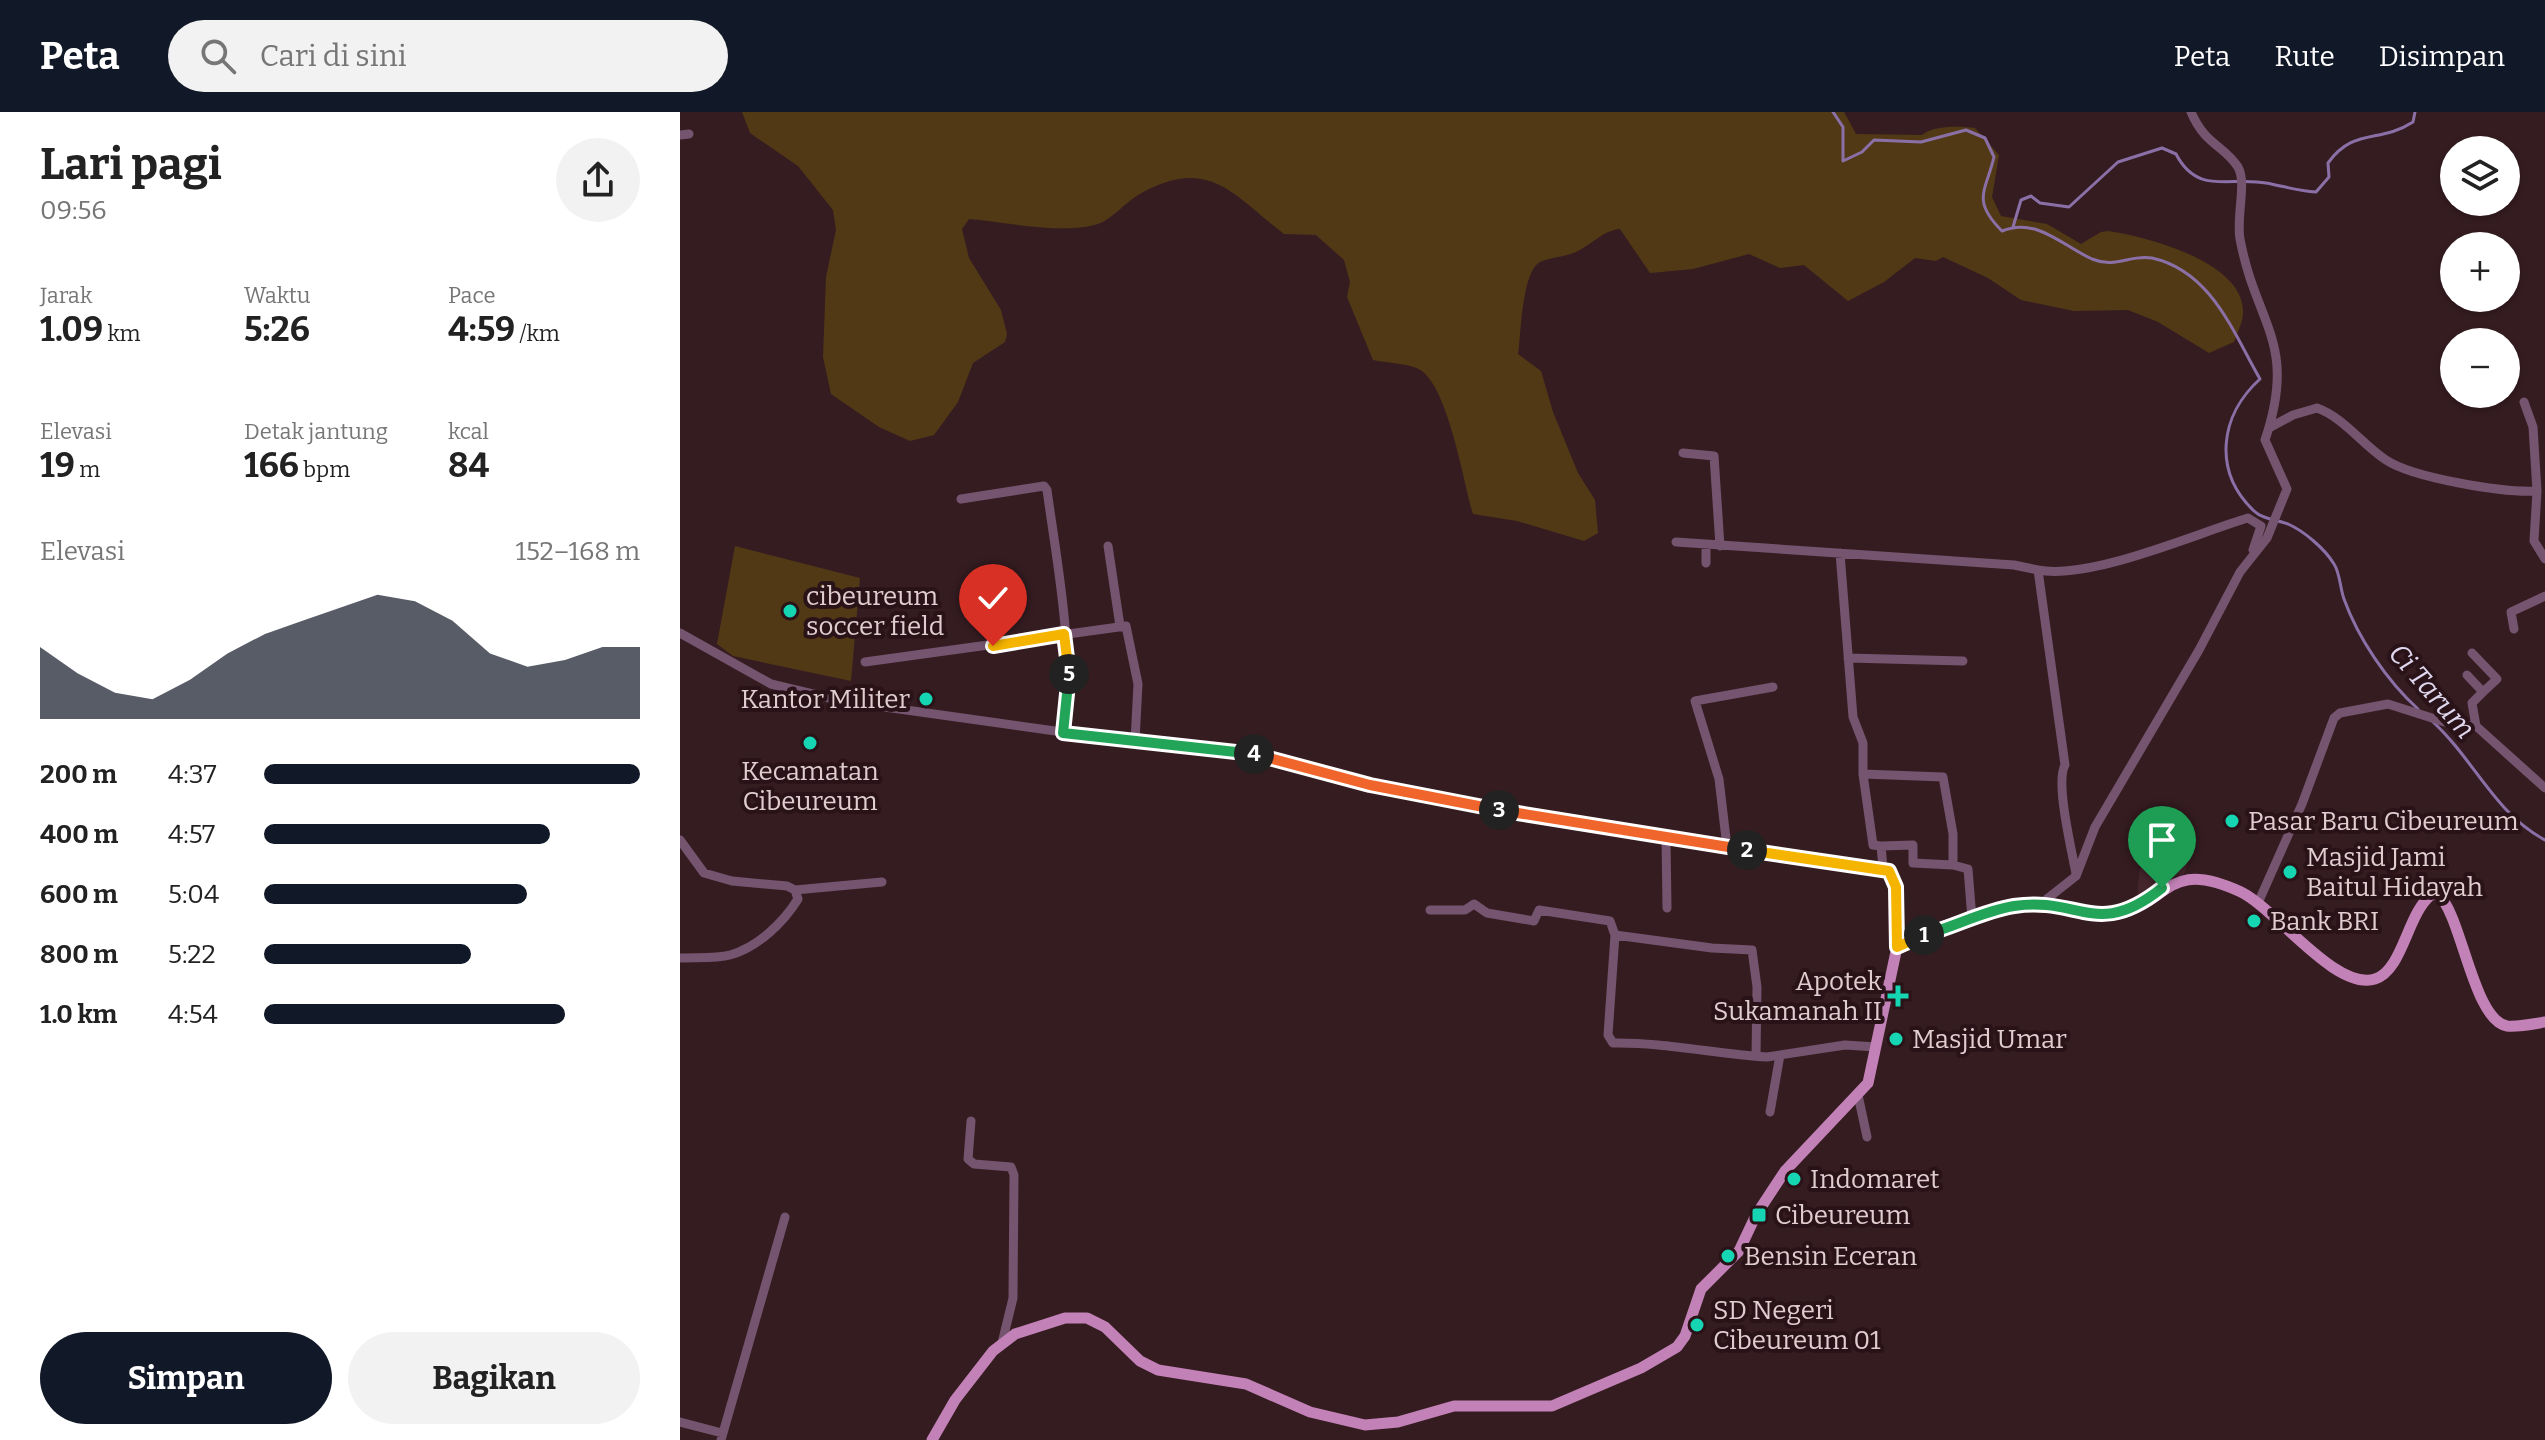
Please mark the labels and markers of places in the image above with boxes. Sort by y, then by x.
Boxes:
pin [959,564,1027,646]
place label: cibeureum soccer field [806,581,944,642]
marker: cibeureum soccer field [781,602,799,620]
pin: 5 [1049,654,1089,694]
place label: Kantor Militer [740,684,911,715]
marker: Kantor Militer [917,690,935,708]
marker: Kecamatan Cibeureum [801,734,819,752]
pin: 4 [1234,734,1274,774]
place label: Kecamatan Cibeureum [741,756,879,817]
pin: 3 [1479,790,1519,830]
pin [2128,806,2196,888]
place label: Pasar Baru Cibeureum [2248,806,2519,837]
marker: Pasar Baru Cibeureum [2223,812,2241,830]
pin: 2 [1727,830,1767,870]
place label: Masjid Jami Baitul Hidayah [2306,842,2483,903]
marker: Masjid Jami Baitul Hidayah [2281,863,2299,881]
place label: Bank BRI [2270,906,2379,937]
marker: Bank BRI [2245,912,2263,930]
pin: 1 [1904,915,1944,955]
place label: Apotek Sukamanah II [1713,966,1882,1027]
marker: Apotek Sukamanah II [1889,987,1907,1005]
place label: Masjid Umar [1912,1024,2067,1055]
marker: Masjid Umar [1887,1030,1905,1048]
place label: Indomaret [1810,1164,1940,1195]
marker: Indomaret [1785,1170,1803,1188]
place label: Cibeureum [1775,1200,1910,1231]
marker: Cibeureum [1750,1206,1768,1224]
place label: Bensin Eceran [1744,1241,1918,1272]
marker: Bensin Eceran [1719,1247,1737,1265]
place label: SD Negeri Cibeureum 01 [1713,1295,1881,1356]
marker: SD Negeri Cibeureum 01 [1688,1316,1706,1334]

